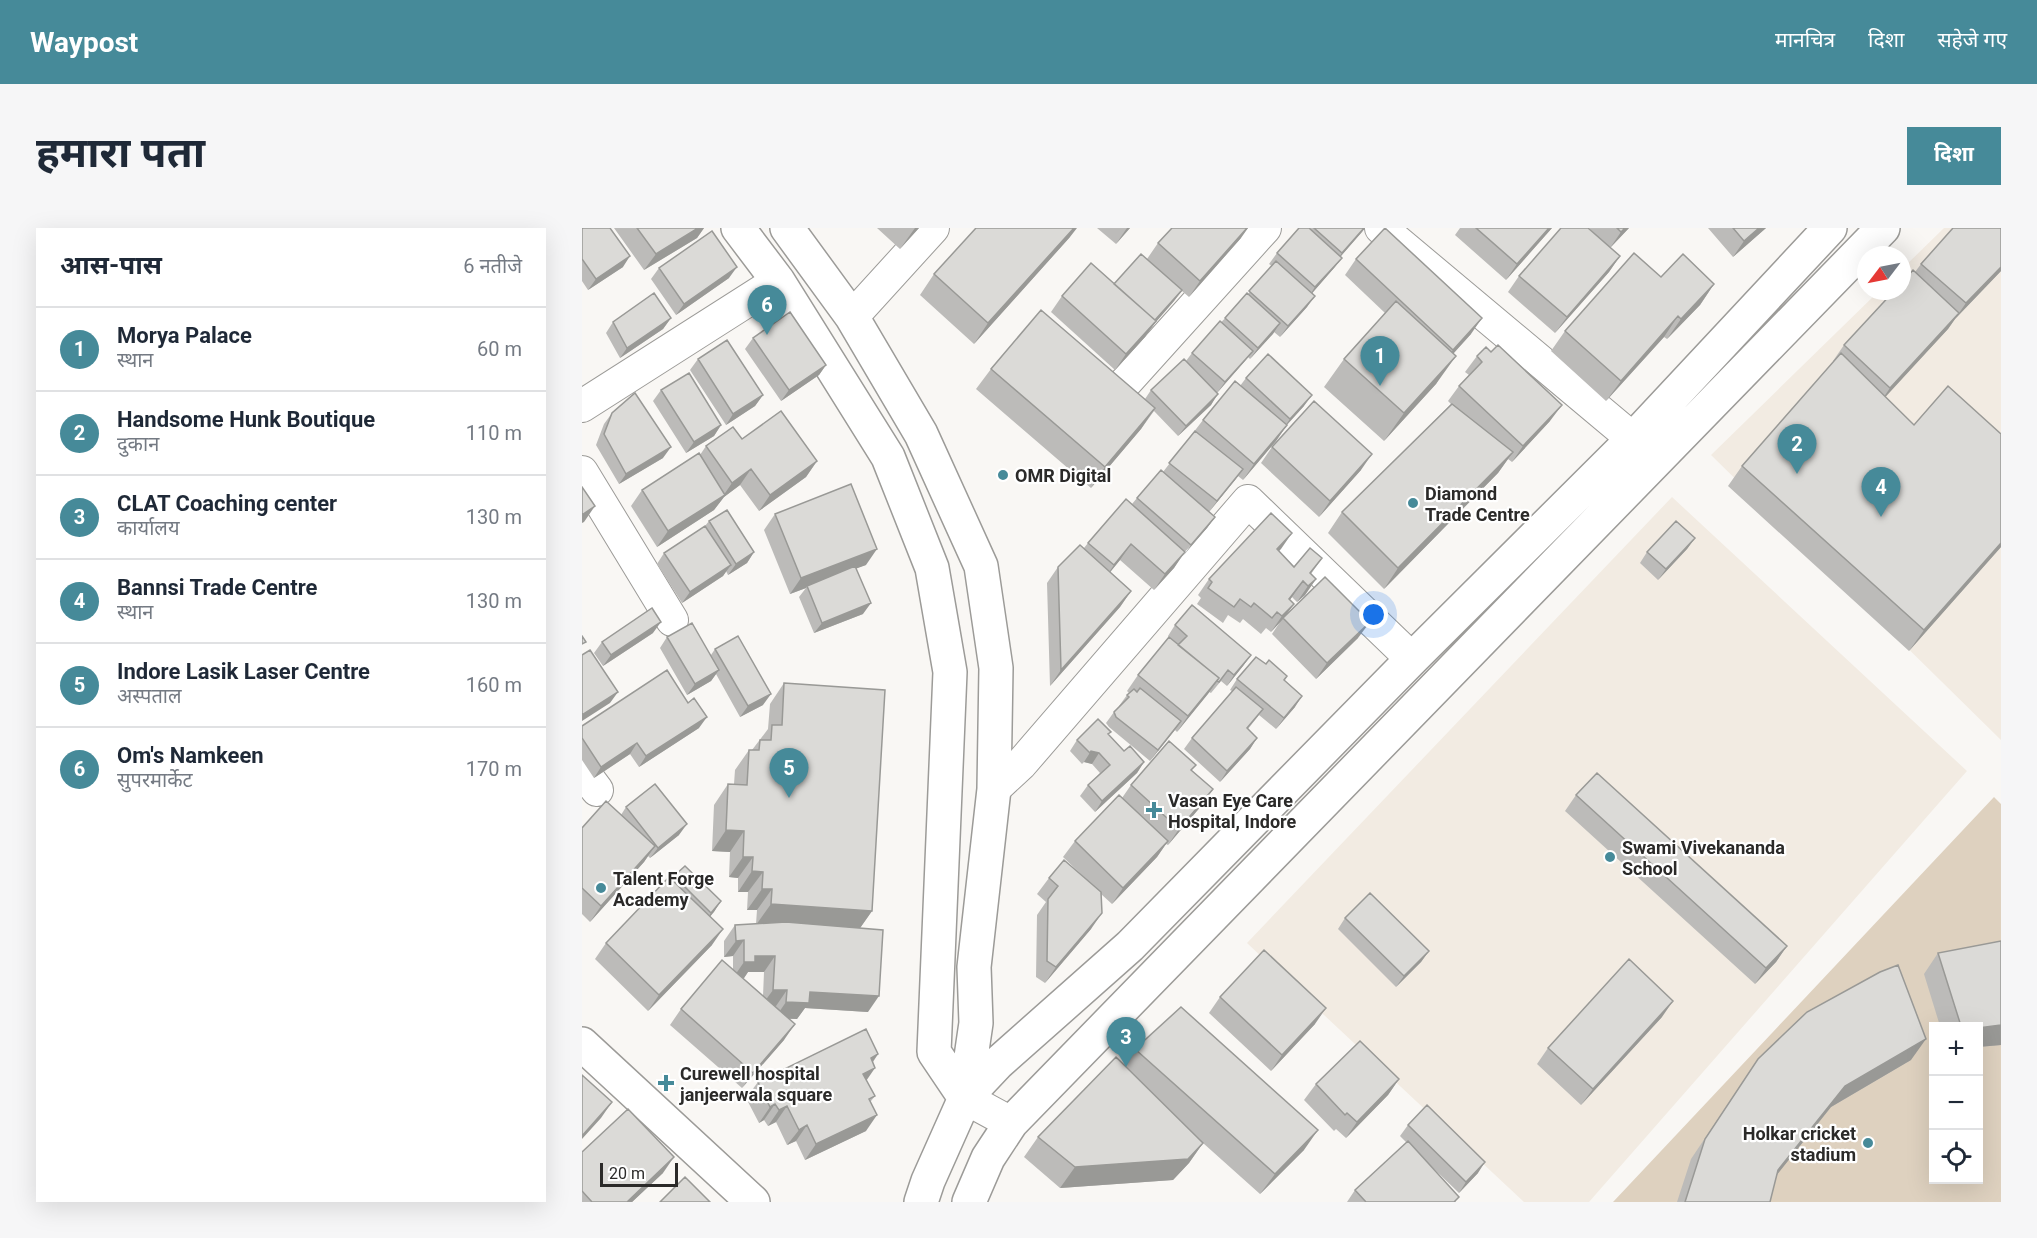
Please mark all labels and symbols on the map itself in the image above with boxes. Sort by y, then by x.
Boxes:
north arrow [1857,246,1911,300]
pin: 6 [748,285,786,335]
pin: 1 [1360,336,1400,386]
pin: 2 [1778,424,1816,474]
place label: OMR Digital [1015,465,1111,486]
marker: OMR Digital [996,468,1010,482]
pin: 4 [1862,468,1900,517]
place label: Diamond Trade Centre [1425,483,1530,525]
marker: Diamond Trade Centre [1406,496,1420,510]
your location [1359,600,1388,629]
pin: 5 [770,748,808,798]
place label: Vasan Eye Care Hospital, Indore [1168,790,1296,832]
marker: Vasan Eye Care Hospital, Indore [1145,801,1163,819]
place label: Swami Vivekananda School [1622,837,1785,879]
marker: Swami Vivekananda School [1603,850,1617,864]
place label: Talent Forge Academy [613,868,714,910]
marker: Talent Forge Academy [594,881,608,895]
pin: 3 [1106,1018,1146,1067]
place label: Curewell hospital janjeerwala square [679,1063,833,1105]
marker: Curewell hospital janjeerwala square [657,1074,675,1092]
place label: Holkar cricket stadium [1743,1123,1856,1165]
marker: Holkar cricket stadium [1861,1136,1875,1150]
scale bar [600,1160,678,1188]

